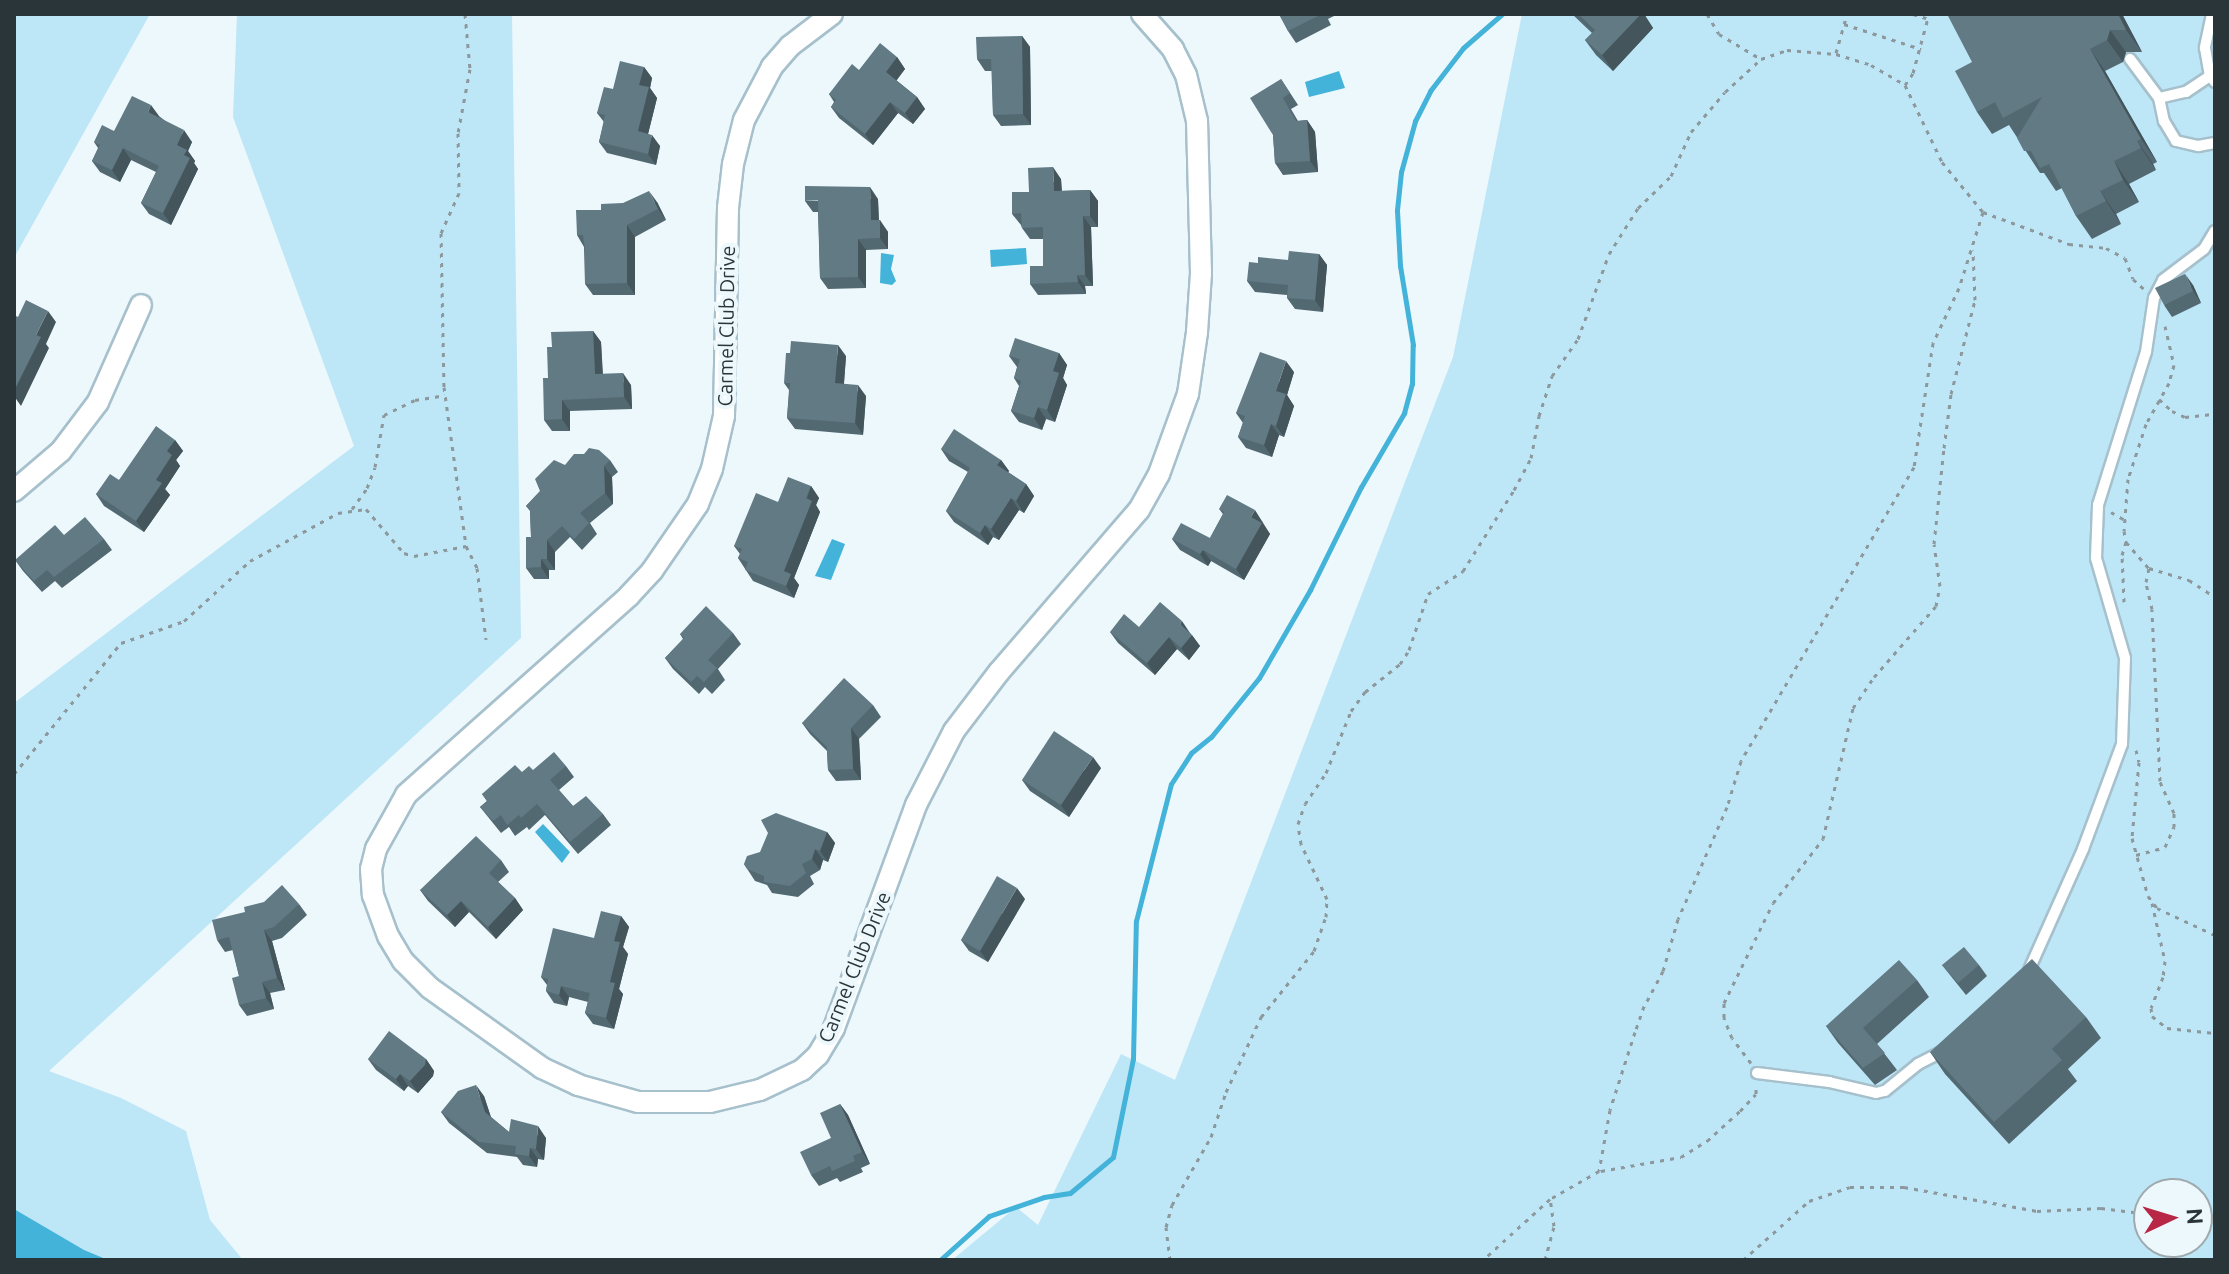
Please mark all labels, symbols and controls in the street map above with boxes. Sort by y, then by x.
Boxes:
street label: Carmel Club Drive [713,245,739,407]
street label: Carmel Club Drive [813,888,895,1046]
north arrow [2133,1178,2213,1258]
text: N [2182,1207,2208,1225]

